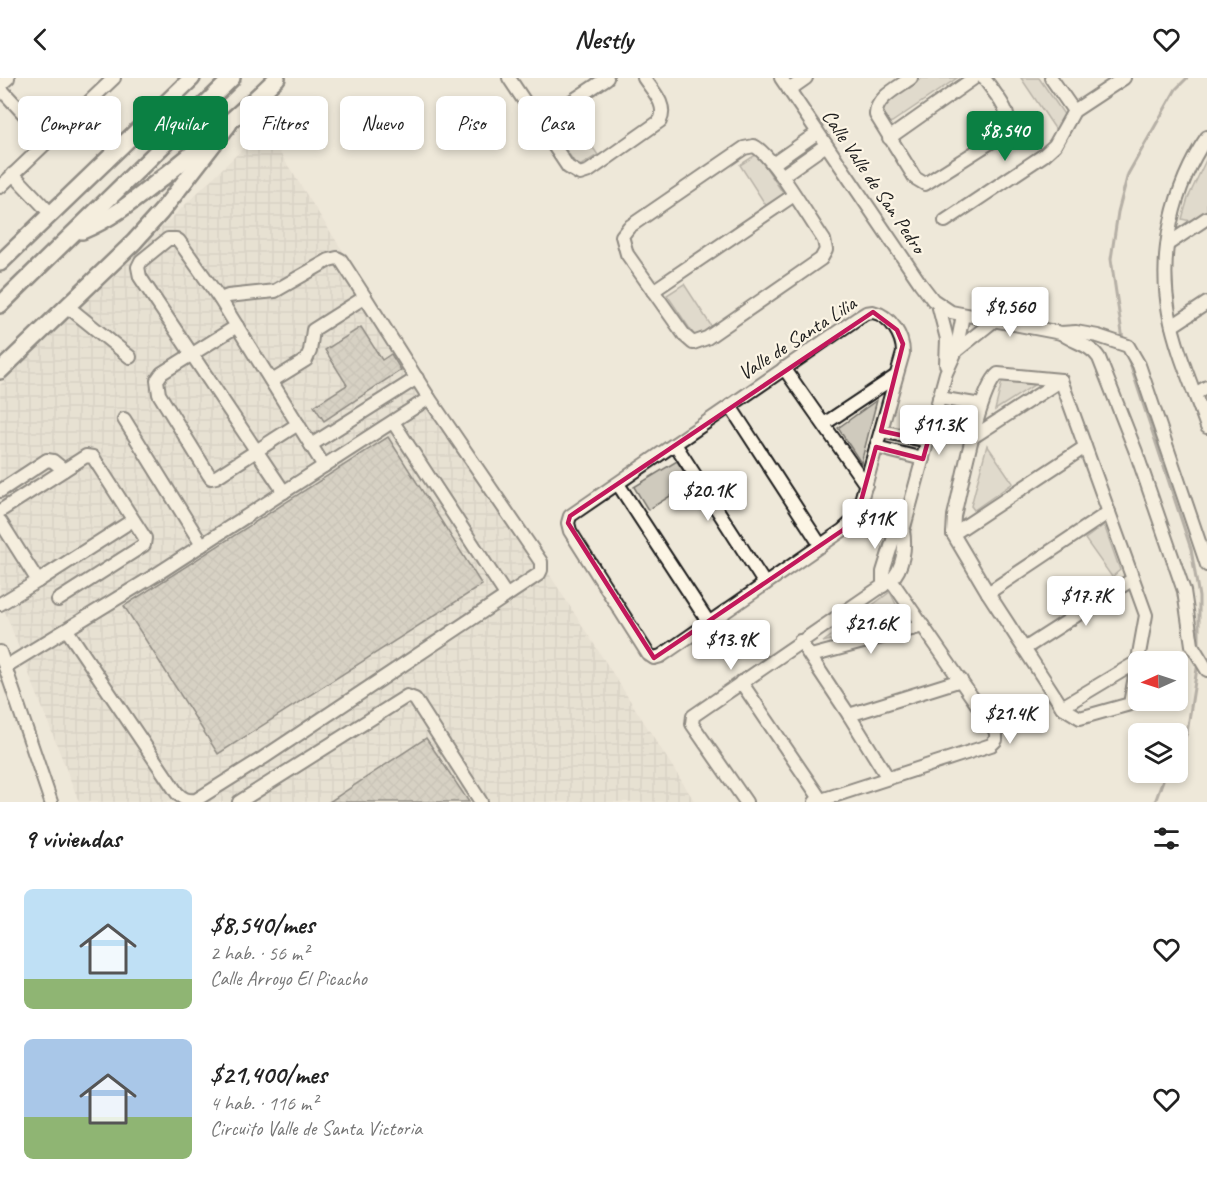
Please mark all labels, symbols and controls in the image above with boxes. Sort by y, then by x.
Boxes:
text: Nestly [574,22,633,56]
icon: back [24,23,57,56]
icon: heart [1150,23,1183,56]
chip: Comprar [18,96,121,150]
chip: Alquilar [133,96,228,150]
chip: Filtros [240,96,328,150]
chip: Nuevo [340,96,424,150]
chip: Piso [436,96,506,150]
chip: Casa [518,96,595,150]
street label: Calle Valle de San Pedro [816,104,933,260]
pin: $8,540 [956,111,1054,162]
text: $8,540 [981,118,1029,143]
pin: $9,560 [961,287,1059,338]
street label: Valle de Santa Lilia [733,289,862,386]
text: $9,560 [986,294,1034,319]
pin: $11.3K [890,405,988,456]
text: $11.3K [914,412,964,437]
pin: $20.1K [659,471,757,522]
text: $20.1K [683,478,733,503]
pin: $11K [839,499,911,550]
text: $11K [856,506,894,531]
pin: $17.7K [1037,576,1135,627]
text: $17.7K [1061,583,1111,608]
pin: $21.6K [822,604,920,655]
text: $21.6K [846,611,896,636]
pin: $13.9K [682,620,780,671]
text: $13.9K [706,627,756,652]
north arrow [1128,651,1188,711]
map controls [1128,651,1188,783]
pin: $21.4K [961,694,1059,745]
text: $21.4K [985,701,1035,726]
button: layers [1128,723,1188,783]
text: 9 viviendas [24,822,121,855]
icon: filters [1150,822,1183,855]
text: $8,540/mes [210,908,314,941]
icon: home [72,913,144,985]
icon: heart [1150,933,1183,966]
text: 2 hab. · 56 m² [210,941,308,966]
text: Calle Arroyo El Picacho [210,966,367,991]
text: $21,400/mes [210,1058,327,1091]
icon: home [72,1063,144,1135]
icon: heart [1150,1083,1183,1116]
text: 4 hab. · 116 m² [210,1091,317,1116]
text: Circuito Valle de Santa Victoria [210,1116,422,1141]

